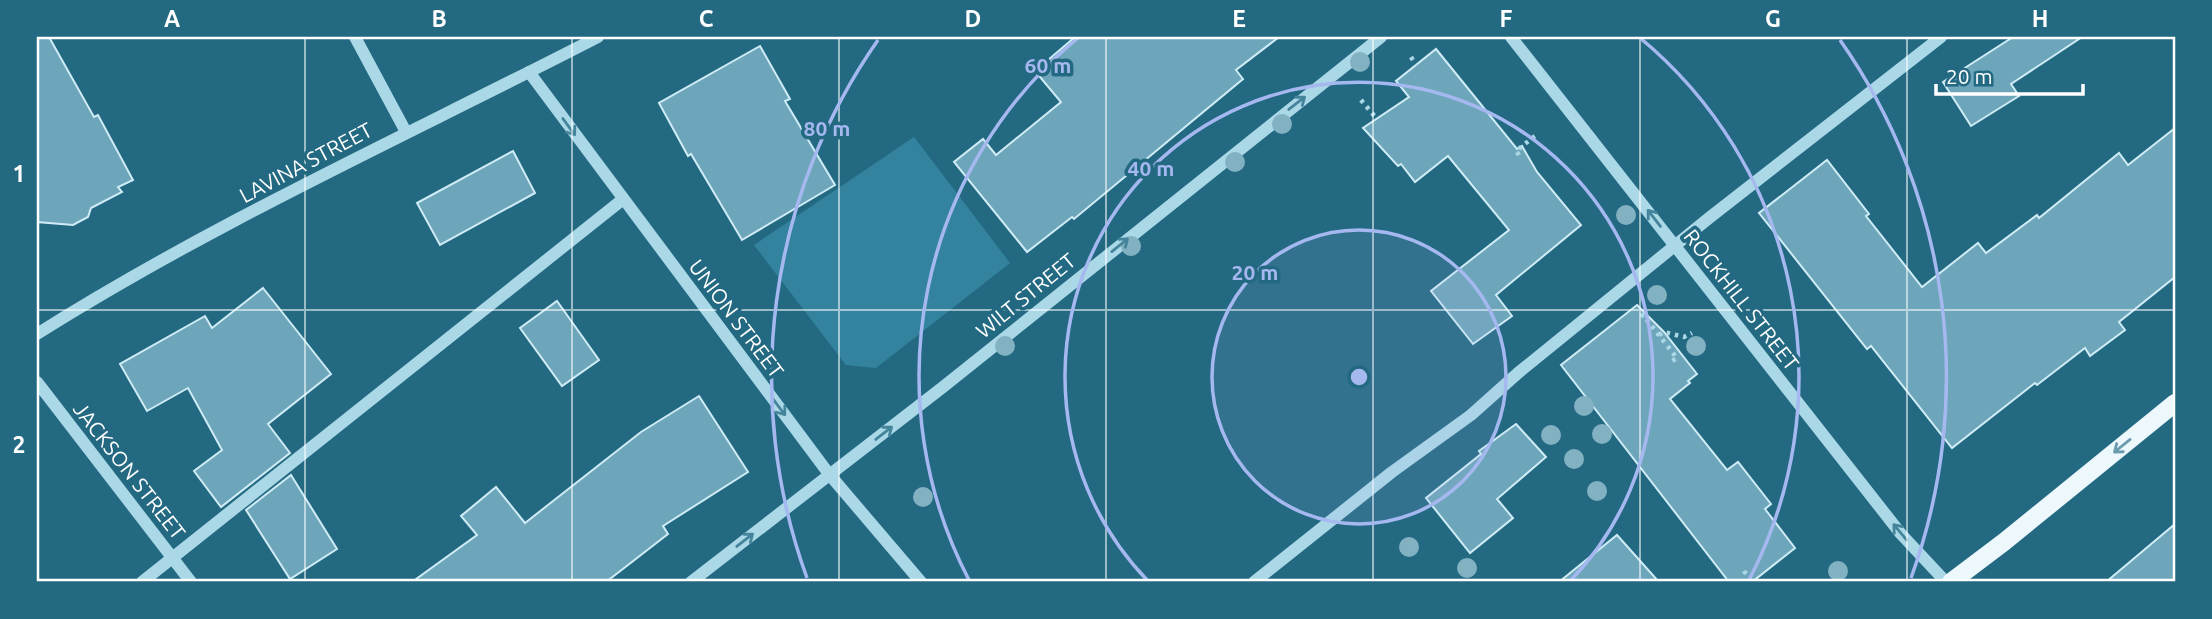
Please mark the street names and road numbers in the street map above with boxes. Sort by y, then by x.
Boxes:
street label: LAVINA STREET [235,117,376,207]
street label: ROCKHILL STREET [1679,224,1804,375]
street label: WILT STREET [971,248,1080,343]
street label: UNION STREET [685,255,789,382]
street label: JACKSON STREET [69,397,191,544]

